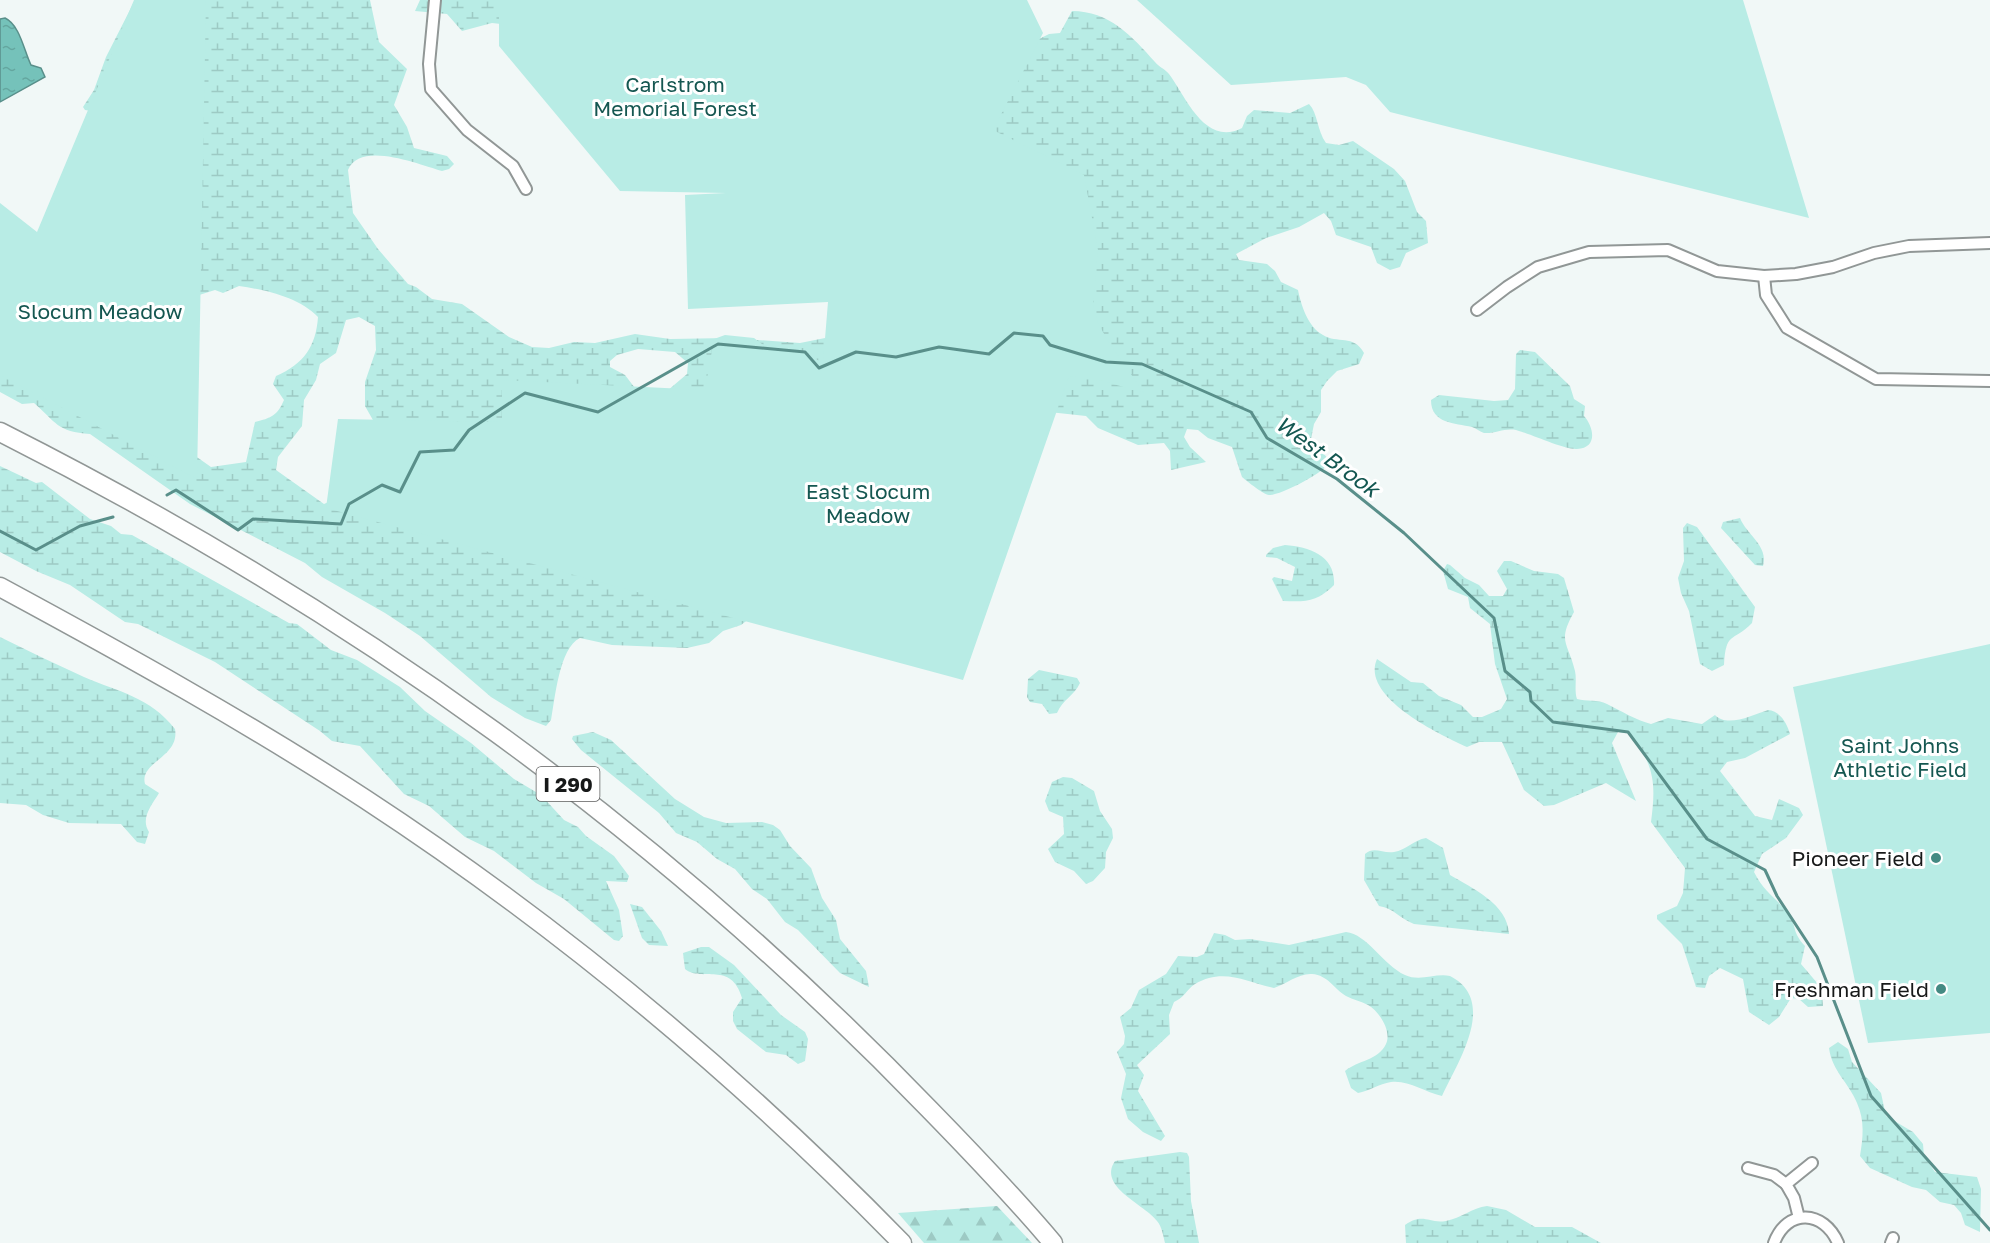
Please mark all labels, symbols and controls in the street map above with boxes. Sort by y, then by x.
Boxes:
park label: Carlstrom Memorial Forest [593,71,757,121]
park label: Slocum Meadow [18,298,182,324]
water label: West Brook [1271,410,1387,504]
park label: East Slocum Meadow [806,478,930,528]
park label: Saint Johns Athletic Field [1833,732,1967,782]
road number: I 290 [536,767,600,801]
place label: Pioneer Field [1792,845,1924,871]
marker: Pioneer Field [1929,851,1943,865]
place label: Freshman Field [1774,976,1929,1002]
marker: Freshman Field [1934,982,1948,996]

